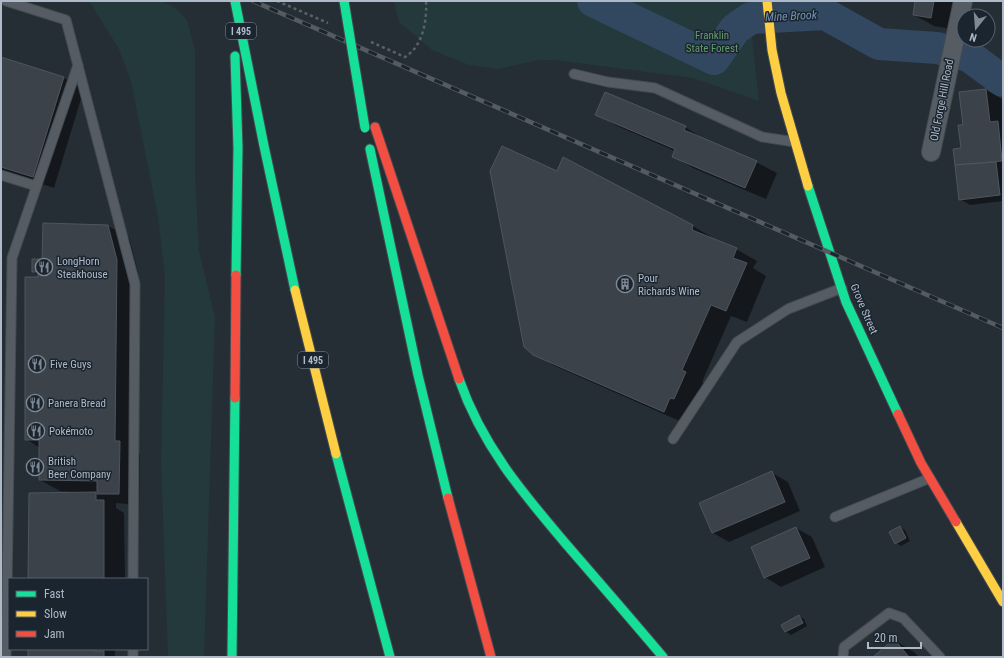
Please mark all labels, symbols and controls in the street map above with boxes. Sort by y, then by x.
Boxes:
water label: Mine Brook [765,8,818,24]
north arrow [956,8,996,48]
road number: I 495 [226,23,256,39]
park label: Franklin State Forest [686,29,738,55]
text: N [968,30,978,44]
street label: Old Forge Hill Road [928,58,956,142]
place label: LongHorn Steakhouse [57,255,108,281]
restaurant icon: LongHorn Steakhouse [34,257,54,277]
place label: Pour Richards Wine [638,272,700,298]
building icon: Pour Richards Wine [615,274,635,294]
street label: Grove Street [848,282,880,336]
road number: I 495 [298,352,328,368]
restaurant icon: Five Guys [27,354,47,374]
place label: Five Guys [50,358,92,371]
restaurant icon: Panera Bread [25,393,45,413]
place label: Panera Bread [48,397,106,410]
restaurant icon: Pokémoto [26,421,46,441]
place label: Pokémoto [49,425,94,438]
place label: British Beer Company [48,455,111,481]
restaurant icon: British Beer Company [25,457,45,477]
legend [8,578,148,650]
text: Fast [44,587,65,601]
text: Slow [44,607,67,621]
scale bar [868,624,921,650]
text: Jam [44,627,65,641]
text: 20 m [874,631,898,645]

